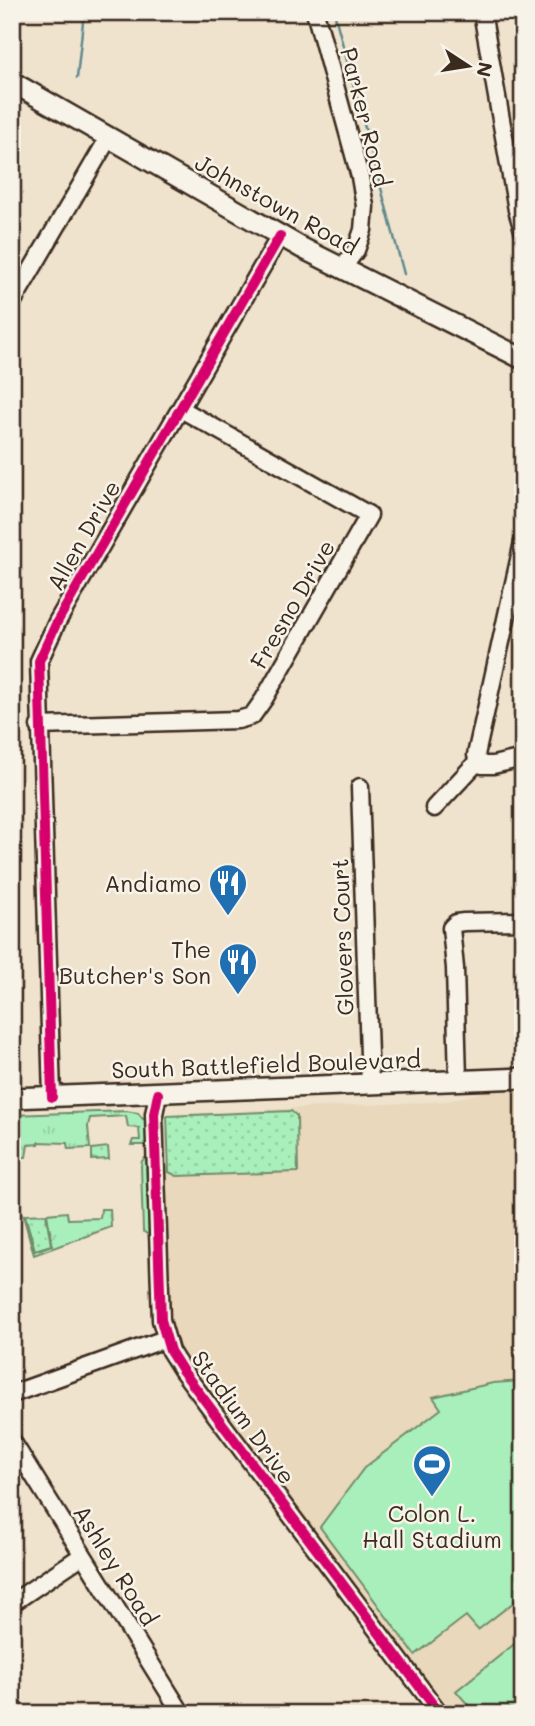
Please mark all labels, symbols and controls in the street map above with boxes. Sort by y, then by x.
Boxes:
north arrow [434,32,504,102]
street label: Parker Road [334,44,398,190]
text: N [471,60,499,79]
street label: Johnstown Road [190,147,364,261]
street label: Allen Drive [39,474,127,596]
street label: Fresno Drive [243,534,341,674]
street label: Glovers Court [324,858,360,1016]
restaurant icon: Andiamo [207,862,249,917]
place label: Andiamo [104,868,201,898]
place label: The Butcher's Son [59,934,211,990]
restaurant icon: The Butcher's Son [217,941,259,996]
street label: South Battlefield Boulevard [111,1044,421,1084]
street label: Stadium Drive [185,1344,303,1490]
sports icon: Colon L. Hall Stadium [411,1443,453,1498]
place label: Colon L. Hall Stadium [362,1498,502,1554]
street label: Ashley Road [67,1499,165,1631]

